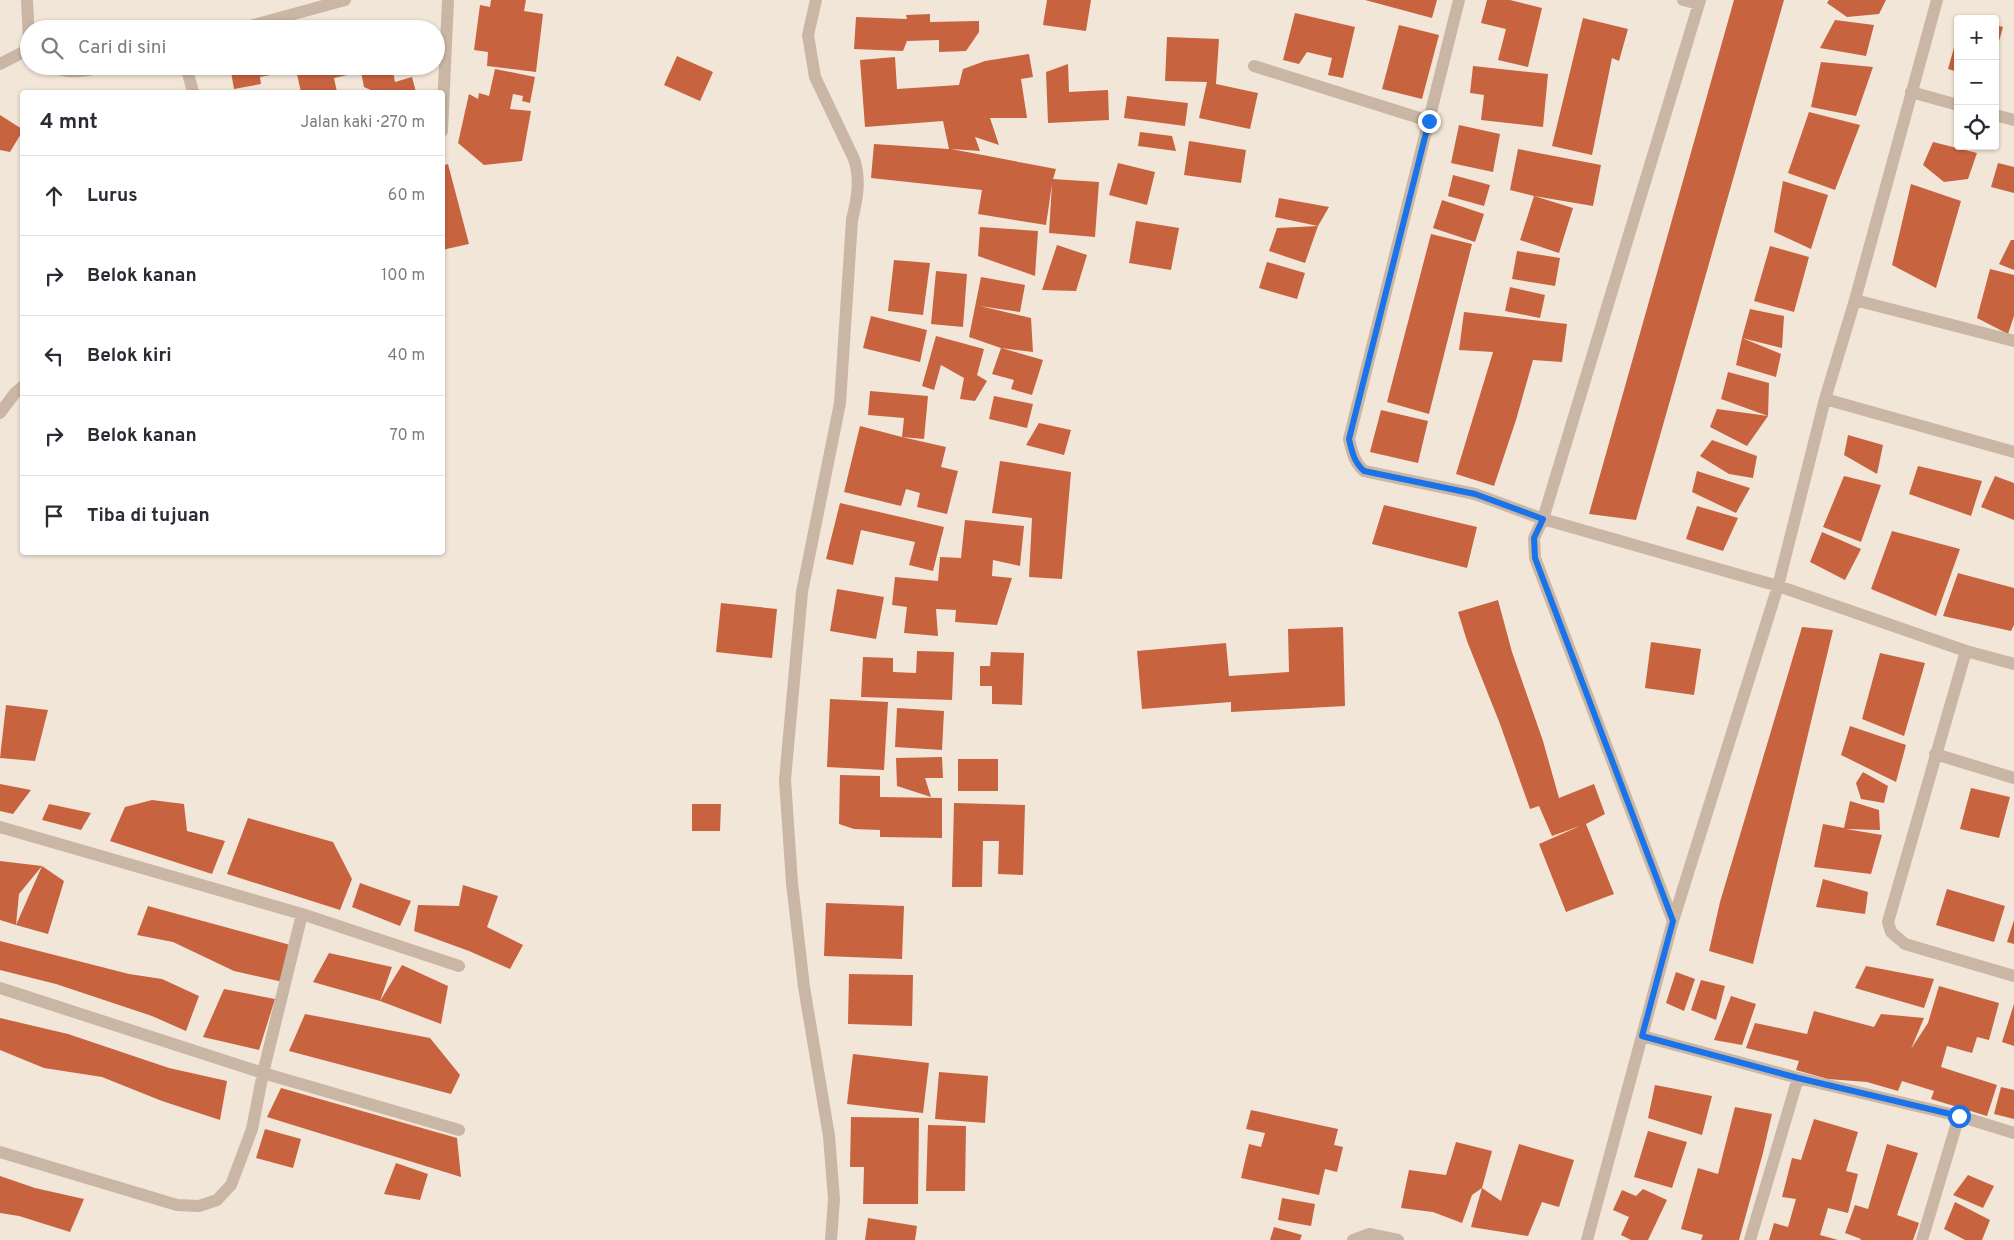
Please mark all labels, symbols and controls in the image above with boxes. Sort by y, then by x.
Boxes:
map controls [1954,15,1999,150]
button: + [1954,15,1999,60]
search box [20,20,445,75]
icon: search [38,34,66,62]
text: Cari di sini [78,36,166,60]
button: − [1954,60,1999,105]
button: locate [1954,105,1999,150]
text: 4 mnt [40,109,98,136]
route end [1418,110,1441,133]
text: Jalan kaki · 270 m [301,113,425,133]
icon: ahead [40,182,68,210]
text: Lurus [87,184,138,208]
text: 60 m [388,186,425,206]
icon: right [40,262,68,290]
text: Belok kanan [87,264,197,288]
text: 100 m [381,266,425,286]
icon: left [40,342,68,370]
text: Belok kiri [87,344,172,368]
text: 40 m [387,346,425,366]
icon: right [40,422,68,450]
text: Belok kanan [87,424,197,448]
text: 70 m [390,426,425,446]
icon: arrive [40,502,68,530]
text: Tiba di tujuan [87,504,210,528]
route start [1948,1105,1971,1128]

